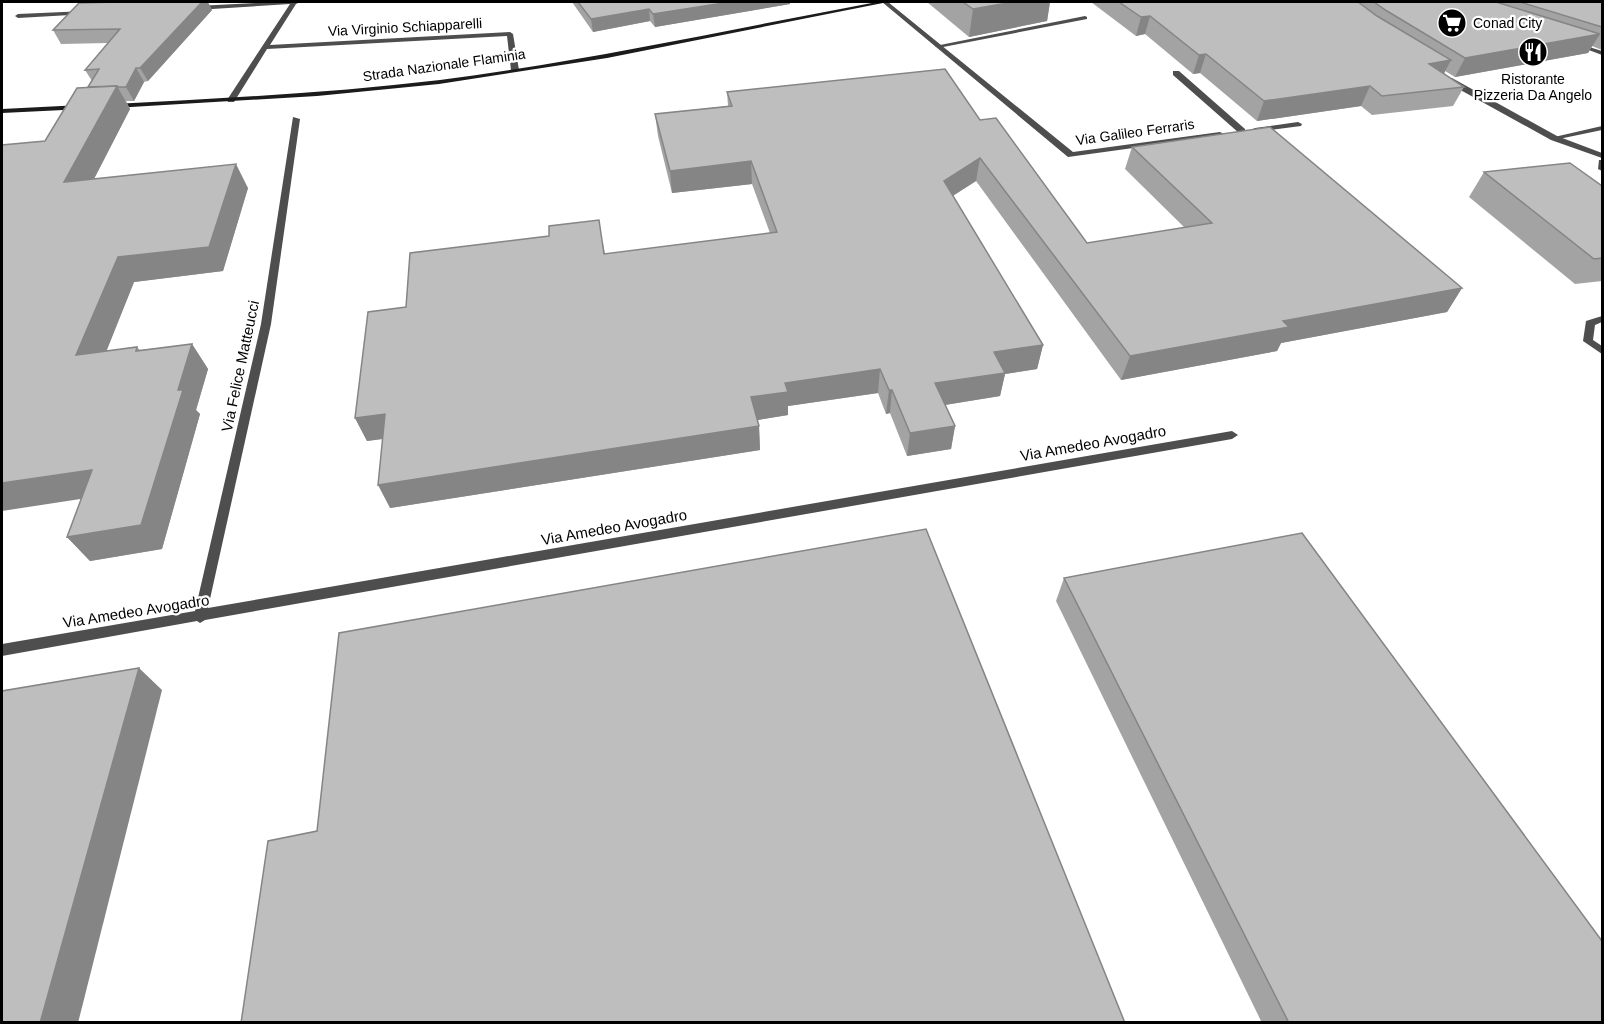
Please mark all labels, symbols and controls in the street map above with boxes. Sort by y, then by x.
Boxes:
supermarket icon: Conad City [1436,7,1468,39]
street label: Via Virginio Schiapparelli [328,15,482,39]
place label: Conad City [1473,15,1542,31]
restaurant icon: Ristorante Pizzeria Da Angelo [1517,36,1549,68]
street label: Strada Nazionale Flaminia [362,46,527,84]
place label: Ristorante Pizzeria Da Angelo [1474,71,1592,103]
street label: Via Galileo Ferraris [1075,116,1195,148]
street label: Via Felice Matteucci [218,299,262,433]
street label: Via Amedeo Avogadro [1019,422,1167,464]
street label: Via Amedeo Avogadro [540,506,688,548]
street label: Via Amedeo Avogadro [62,591,210,631]

